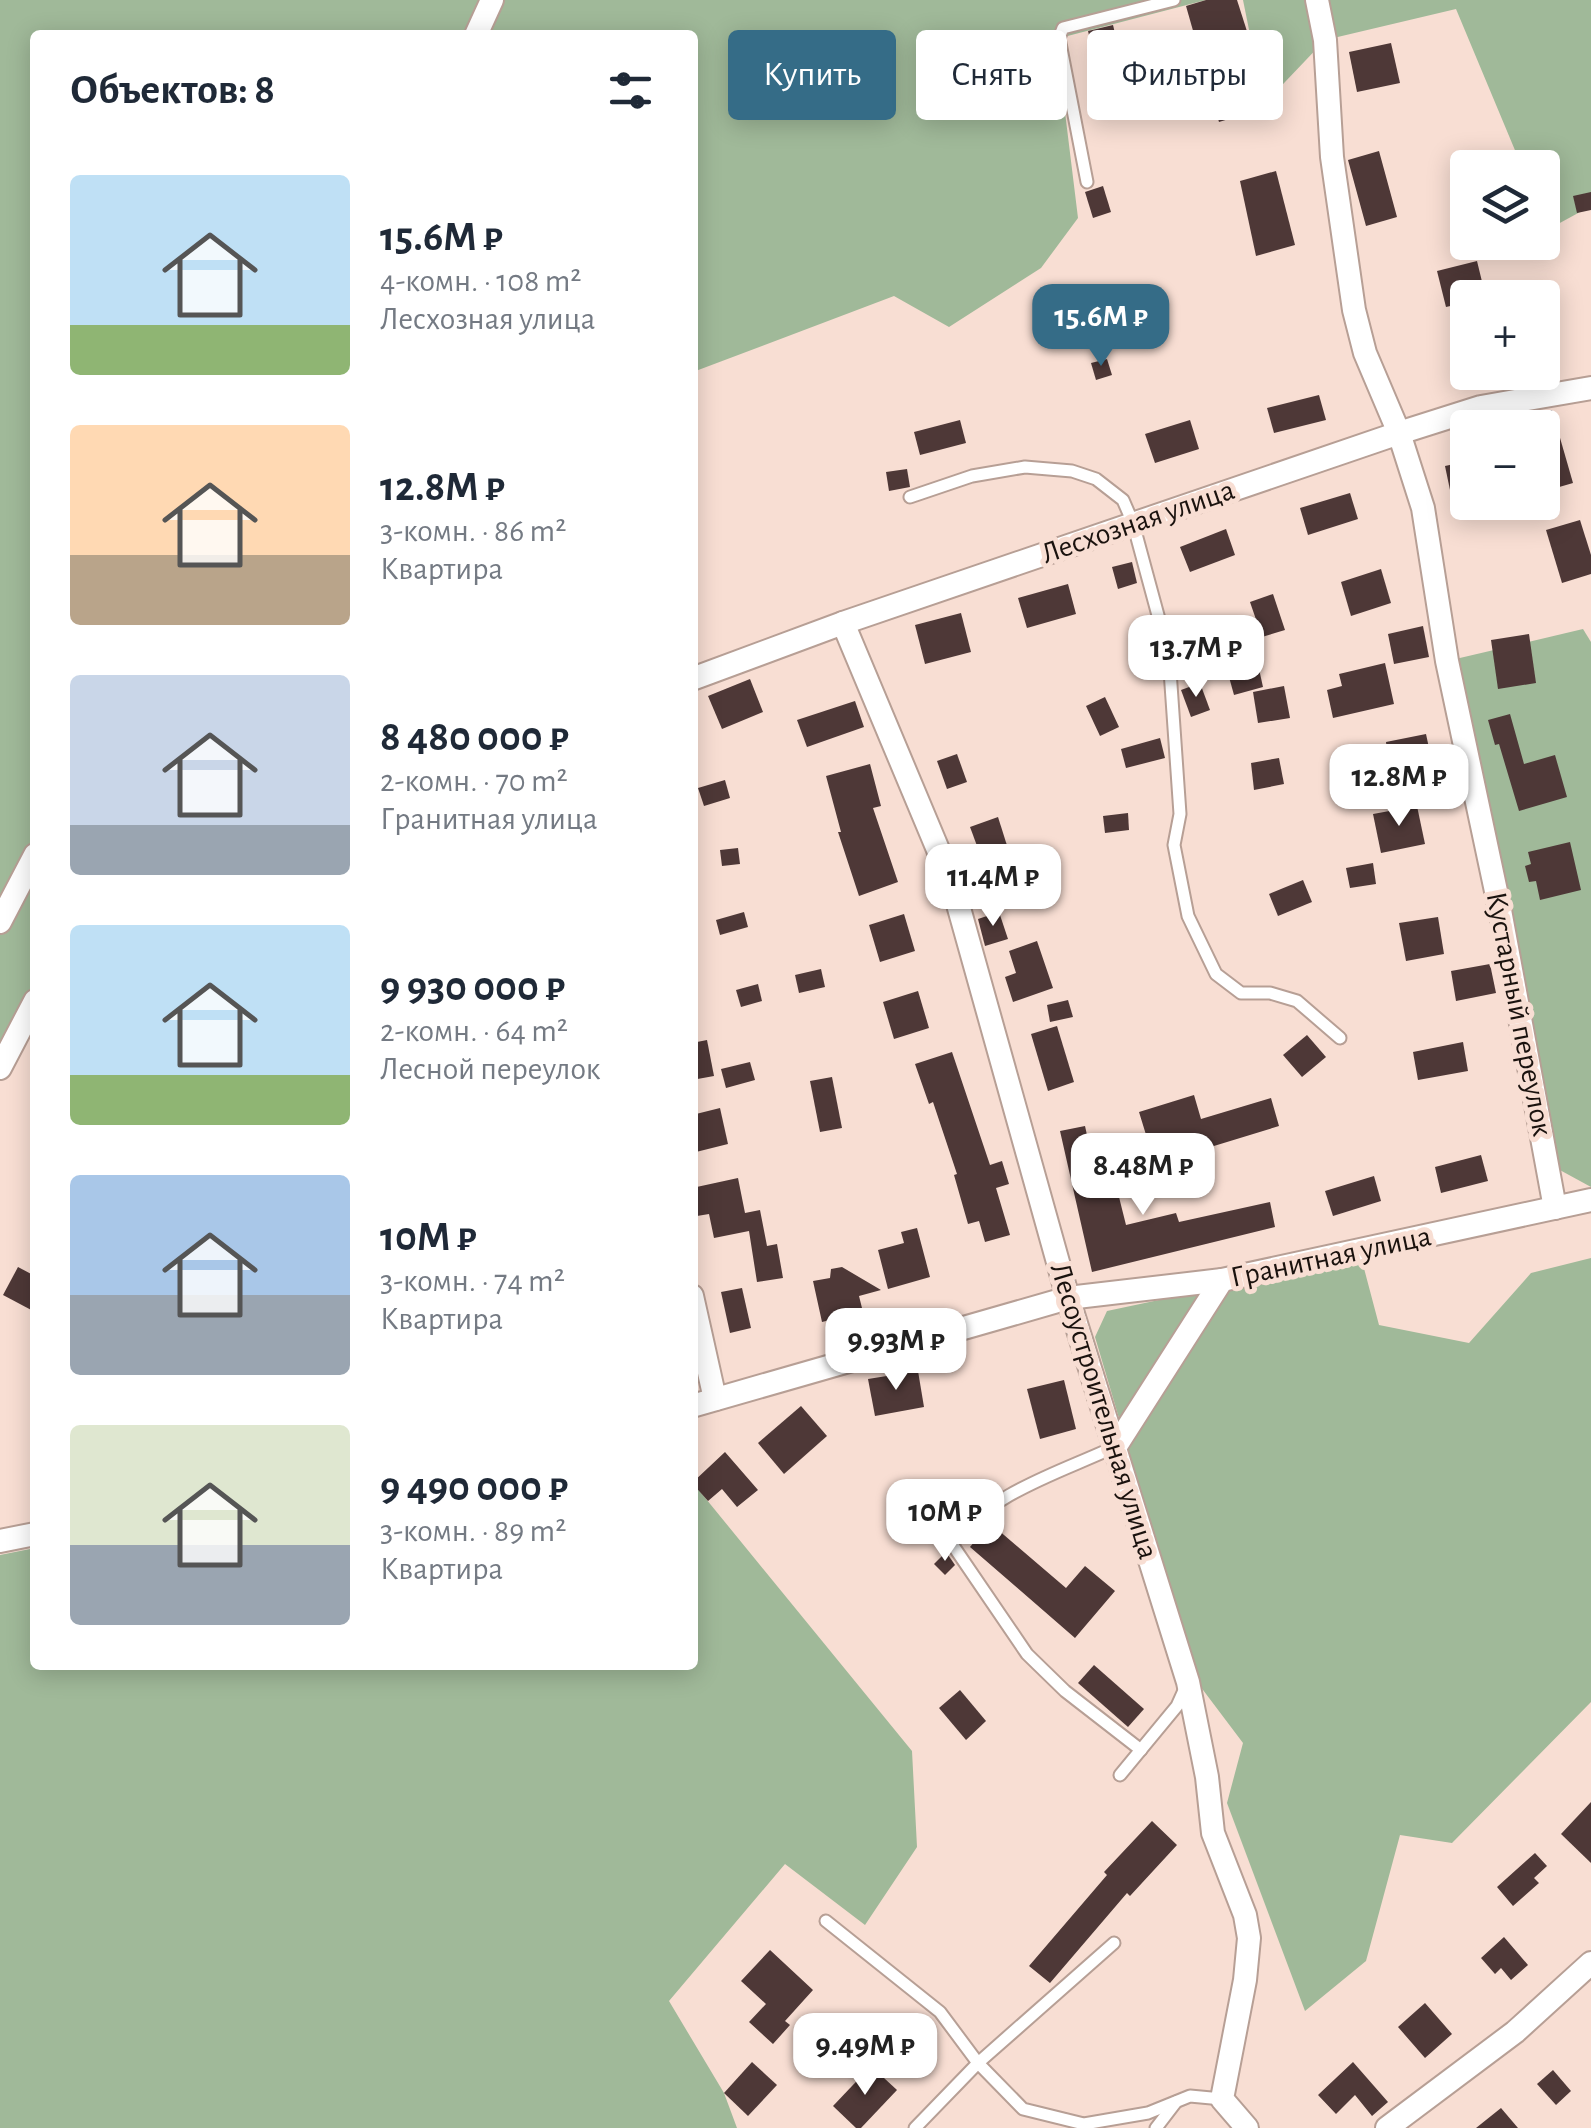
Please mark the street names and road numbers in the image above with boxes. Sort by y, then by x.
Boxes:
street label: Лесхозная улица [1038,475,1238,569]
street label: Кустарный переулок [1481,889,1557,1139]
street label: Гранитная улица [1228,1221,1434,1293]
street label: Лесоустроительная улица [1045,1259,1163,1563]

